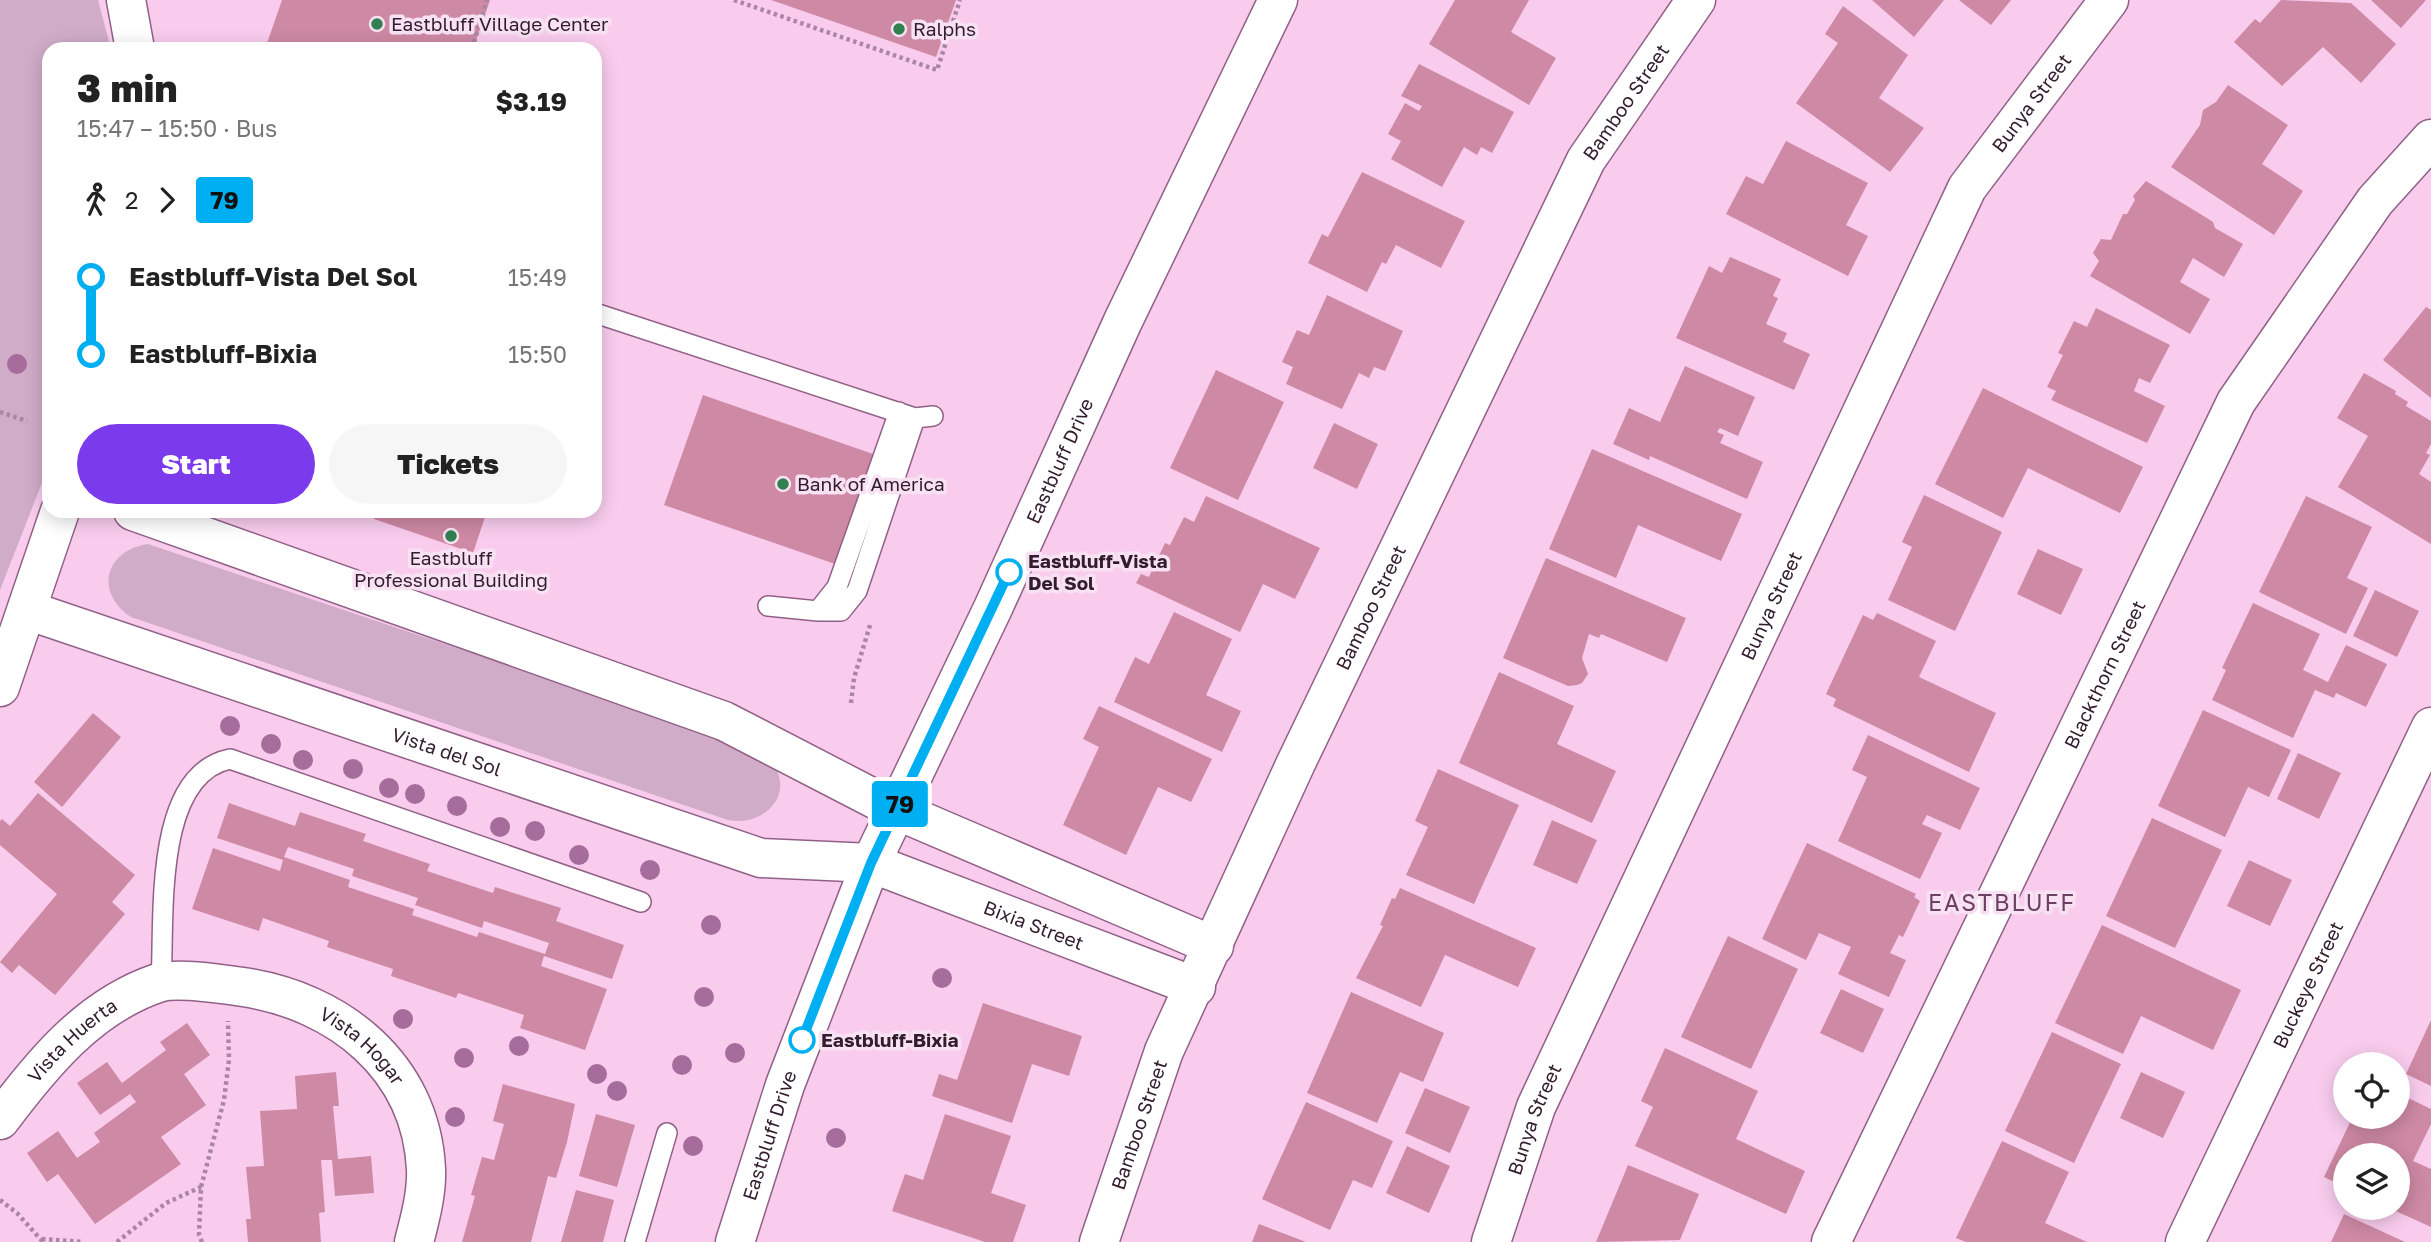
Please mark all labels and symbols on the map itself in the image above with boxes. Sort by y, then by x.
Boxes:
place label: Eastbluff Village Center [391,12,609,35]
marker: Eastbluff Village Center [369,16,385,32]
place label: Ralphs [913,17,976,40]
marker: Ralphs [891,21,907,37]
street label: Bamboo Street [1577,39,1673,164]
street label: Bunya Street [1986,49,2075,156]
street label: Eastbluff Drive [1021,394,1098,527]
place label: Bank of America [797,472,945,495]
marker: Bank of America [775,476,791,492]
marker: Eastbluff Professional Building [443,528,459,544]
street label: Bamboo Street [1330,541,1410,674]
place label: Eastbluff Professional Building [354,546,548,591]
street label: Bunya Street [1735,547,1806,664]
place label: Eastbluff-Vista Del Sol [1028,549,1168,594]
marker: Eastbluff-Vista Del Sol [996,559,1022,585]
street label: Blackthorn Street [2059,596,2150,752]
street label: Vista del Sol [389,722,505,781]
line badge: 79 [869,781,932,827]
district label: EASTBLUFF [1928,888,2076,916]
street label: Bixia Street [981,895,1087,954]
street label: Buckeye Street [2267,917,2347,1052]
street label: Vista Huerta [22,993,121,1087]
street label: Vista Hogar [316,1001,410,1089]
marker: Eastbluff-Bixia [789,1027,815,1053]
place label: Eastbluff-Bixia [821,1028,959,1051]
street label: Bamboo Street [1106,1056,1171,1192]
street label: Bunya Street [1502,1060,1566,1178]
street label: Eastbluff Drive [737,1067,801,1203]

